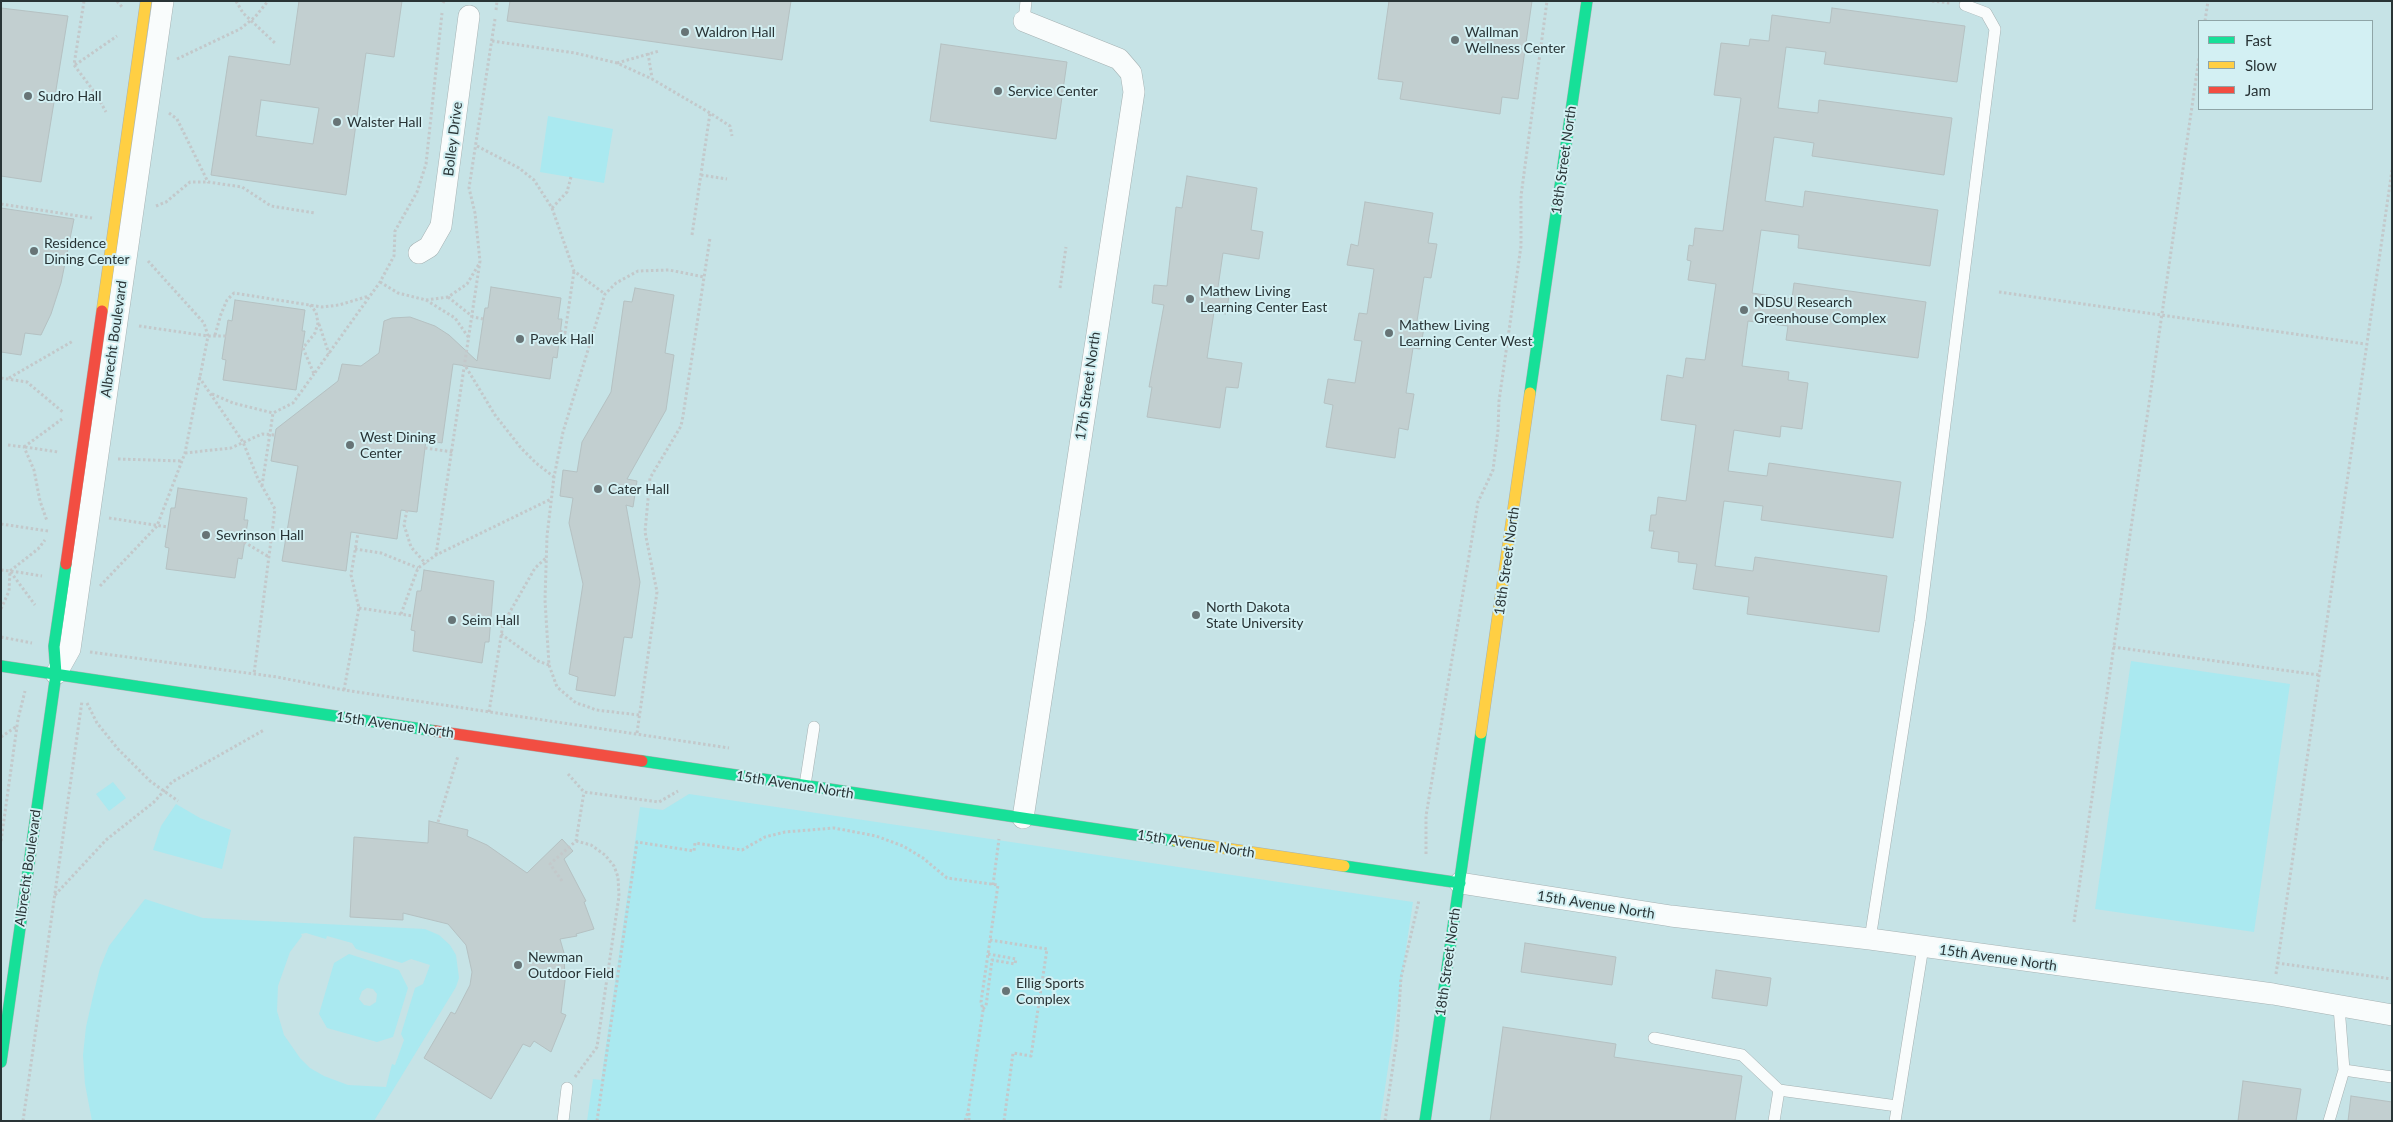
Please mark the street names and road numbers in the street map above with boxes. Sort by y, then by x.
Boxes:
street label: Bolley Drive [440,101,466,177]
street label: 18th Street North [1548,105,1580,215]
street label: Albrecht Boulevard [97,280,131,398]
street label: 17th Street North [1072,331,1104,441]
street label: 18th Street North [1491,506,1523,616]
street label: 15th Avenue North [335,708,455,742]
street label: 15th Avenue North [735,767,855,803]
street label: Albrecht Boulevard [11,809,45,927]
street label: 15th Avenue North [1136,826,1256,862]
street label: 15th Avenue North [1536,887,1656,923]
street label: 18th Street North [1432,907,1464,1017]
street label: 15th Avenue North [1938,941,2058,975]

